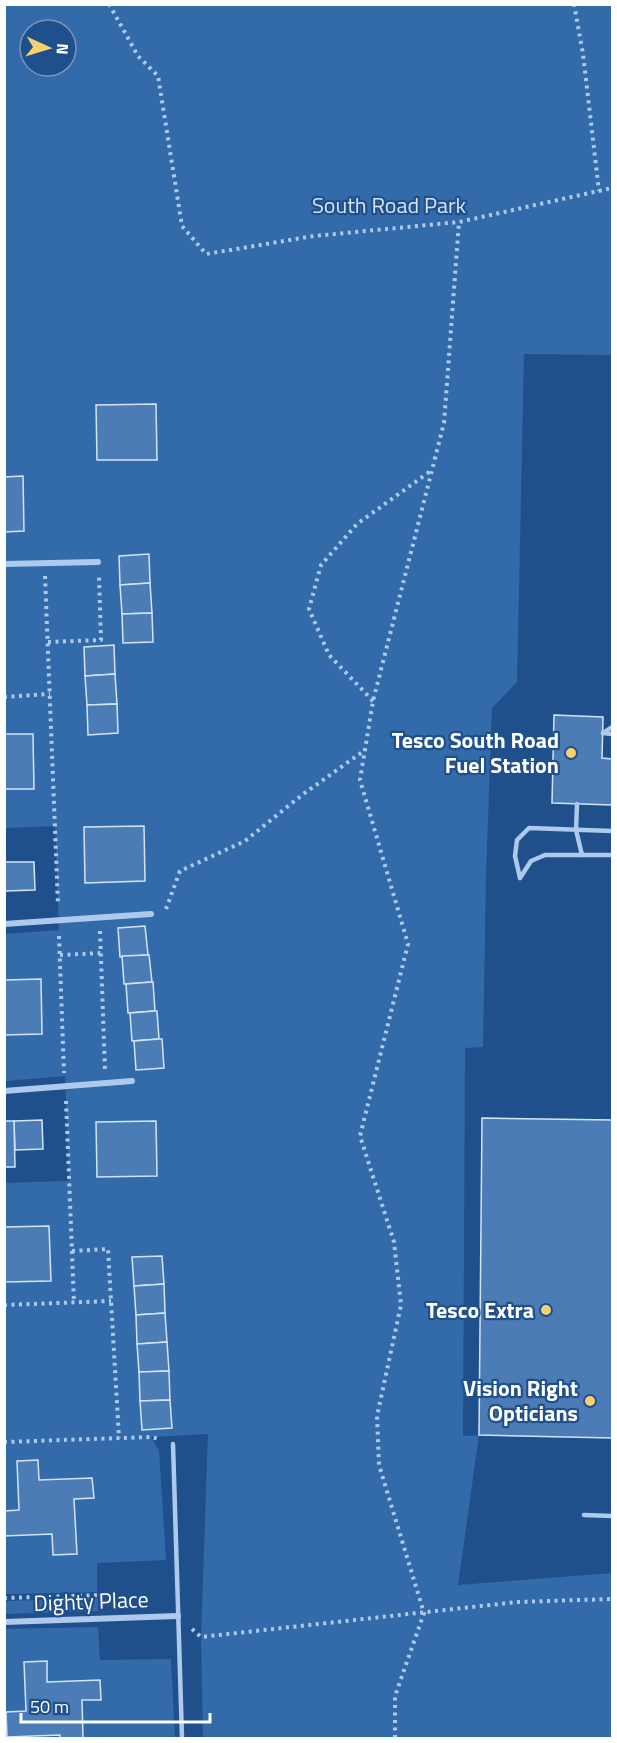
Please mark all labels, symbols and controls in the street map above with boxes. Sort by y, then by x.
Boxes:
north arrow [18,18,78,78]
text: N [51,43,75,55]
park label: South Road Park [312,188,467,222]
place label: Tesco South Road Fuel Station [392,723,559,782]
marker: Tesco South Road Fuel Station [564,746,578,760]
place label: Tesco Extra [426,1293,534,1327]
marker: Tesco Extra [539,1303,553,1317]
place label: Vision Right Opticians [463,1371,578,1430]
marker: Vision Right Opticians [583,1394,597,1408]
street label: Dighty Place [33,1582,149,1620]
scale bar [21,1686,210,1724]
text: 50 m [30,1693,69,1720]

